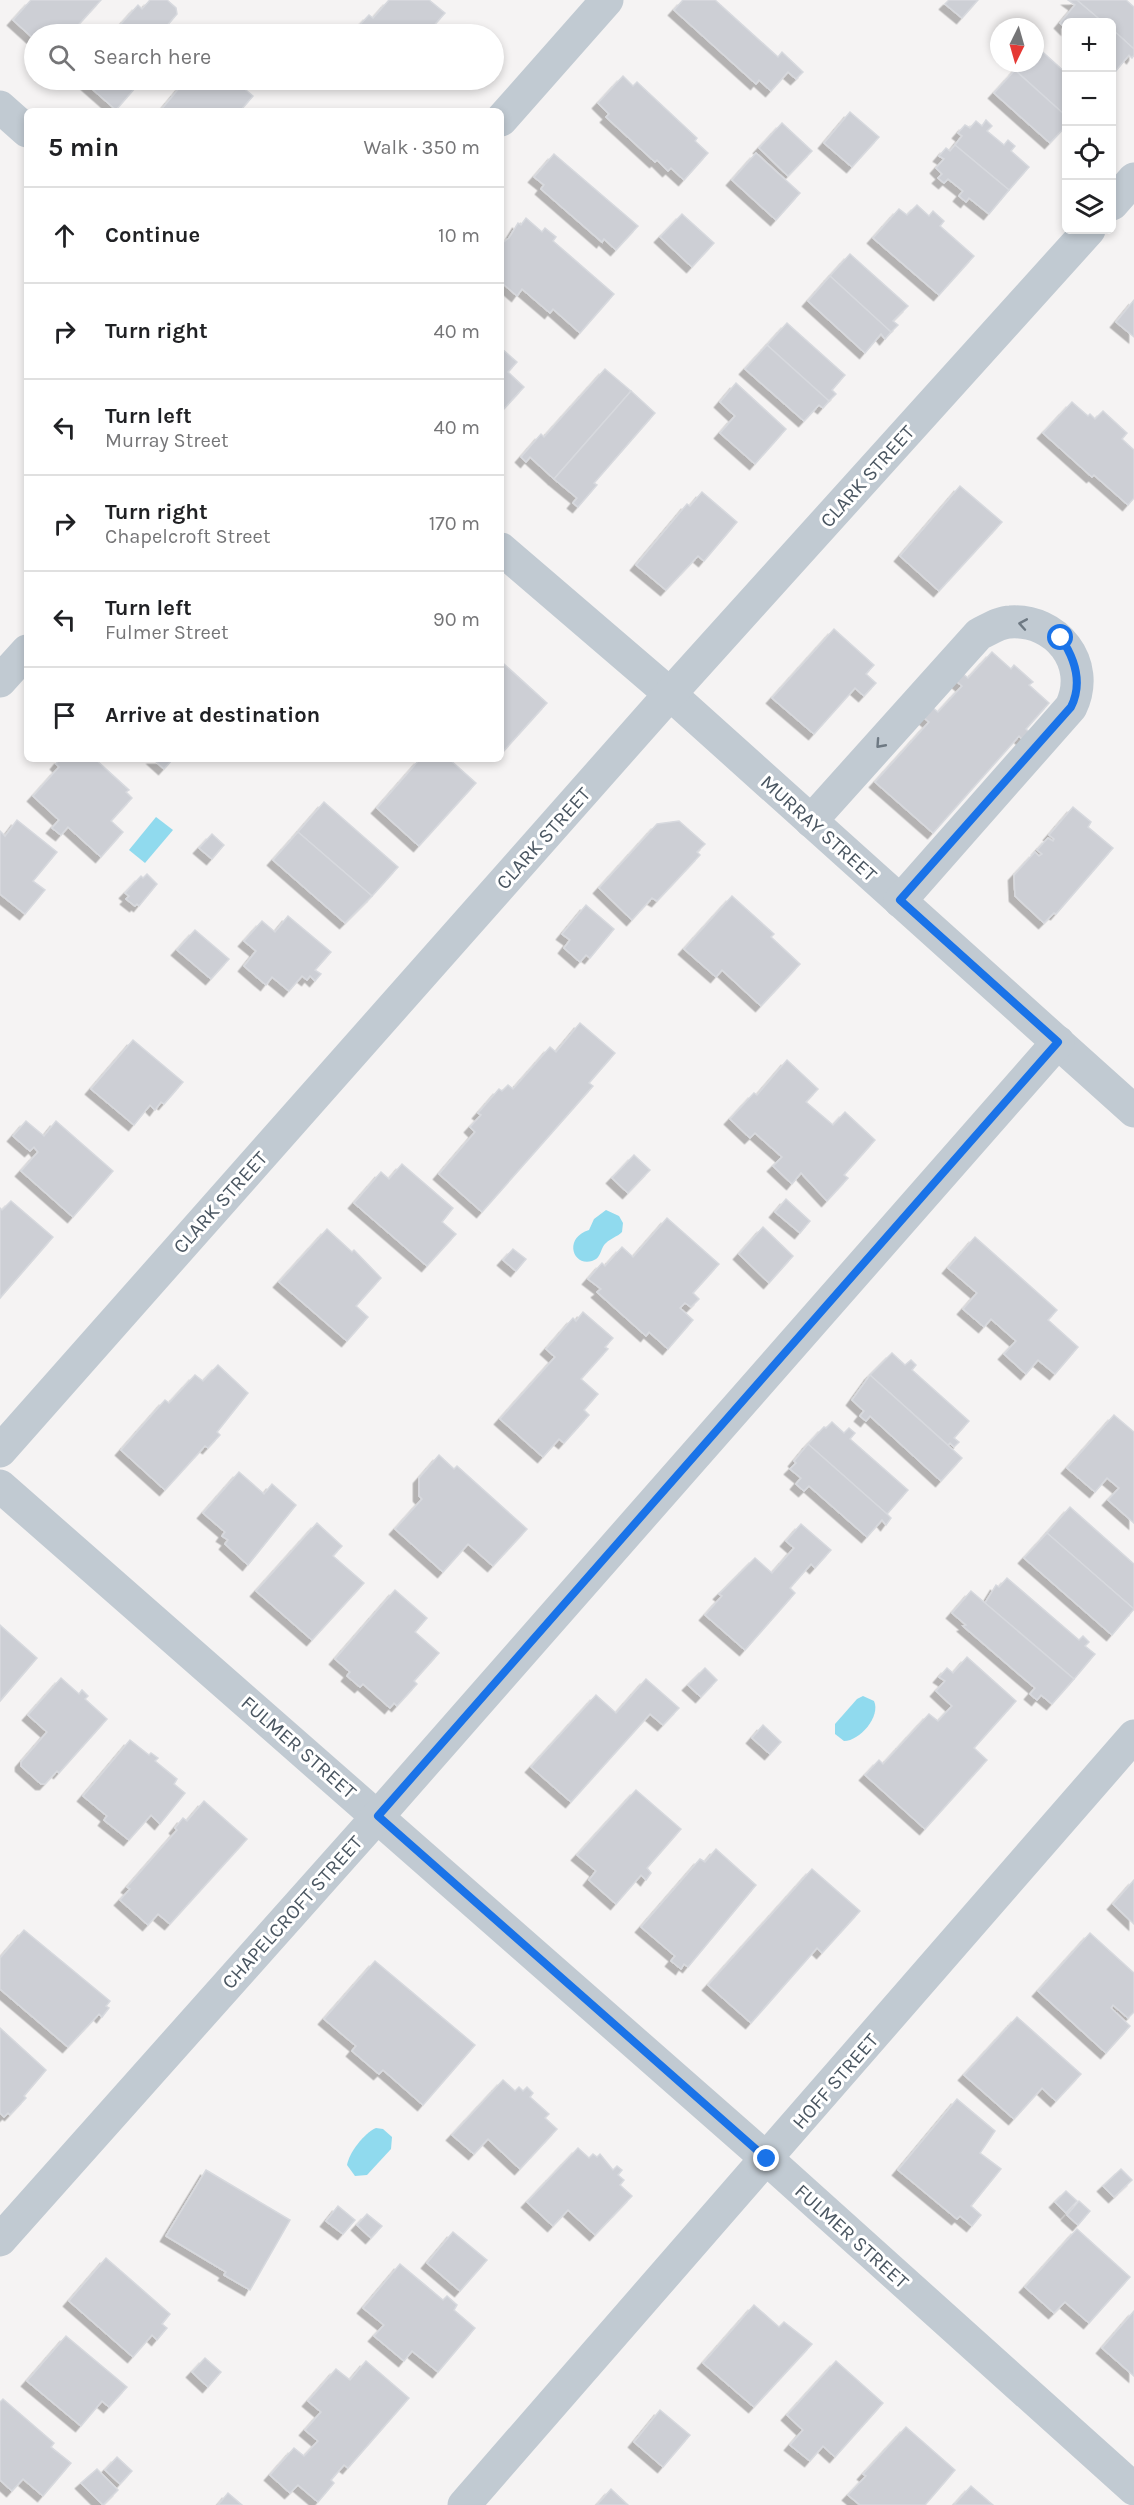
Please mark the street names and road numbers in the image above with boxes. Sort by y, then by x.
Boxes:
street label: CLARK STREET [816,421,919,532]
street label: MURRAY STREET [756,770,881,886]
street label: CLARK STREET [492,783,595,894]
street label: CLARK STREET [169,1147,272,1258]
street label: FULMER STREET [236,1691,361,1804]
street label: CHAPELCROFT STREET [217,1831,367,1994]
street label: HOFF STREET [788,2029,883,2134]
street label: FULMER STREET [790,2179,913,2293]

